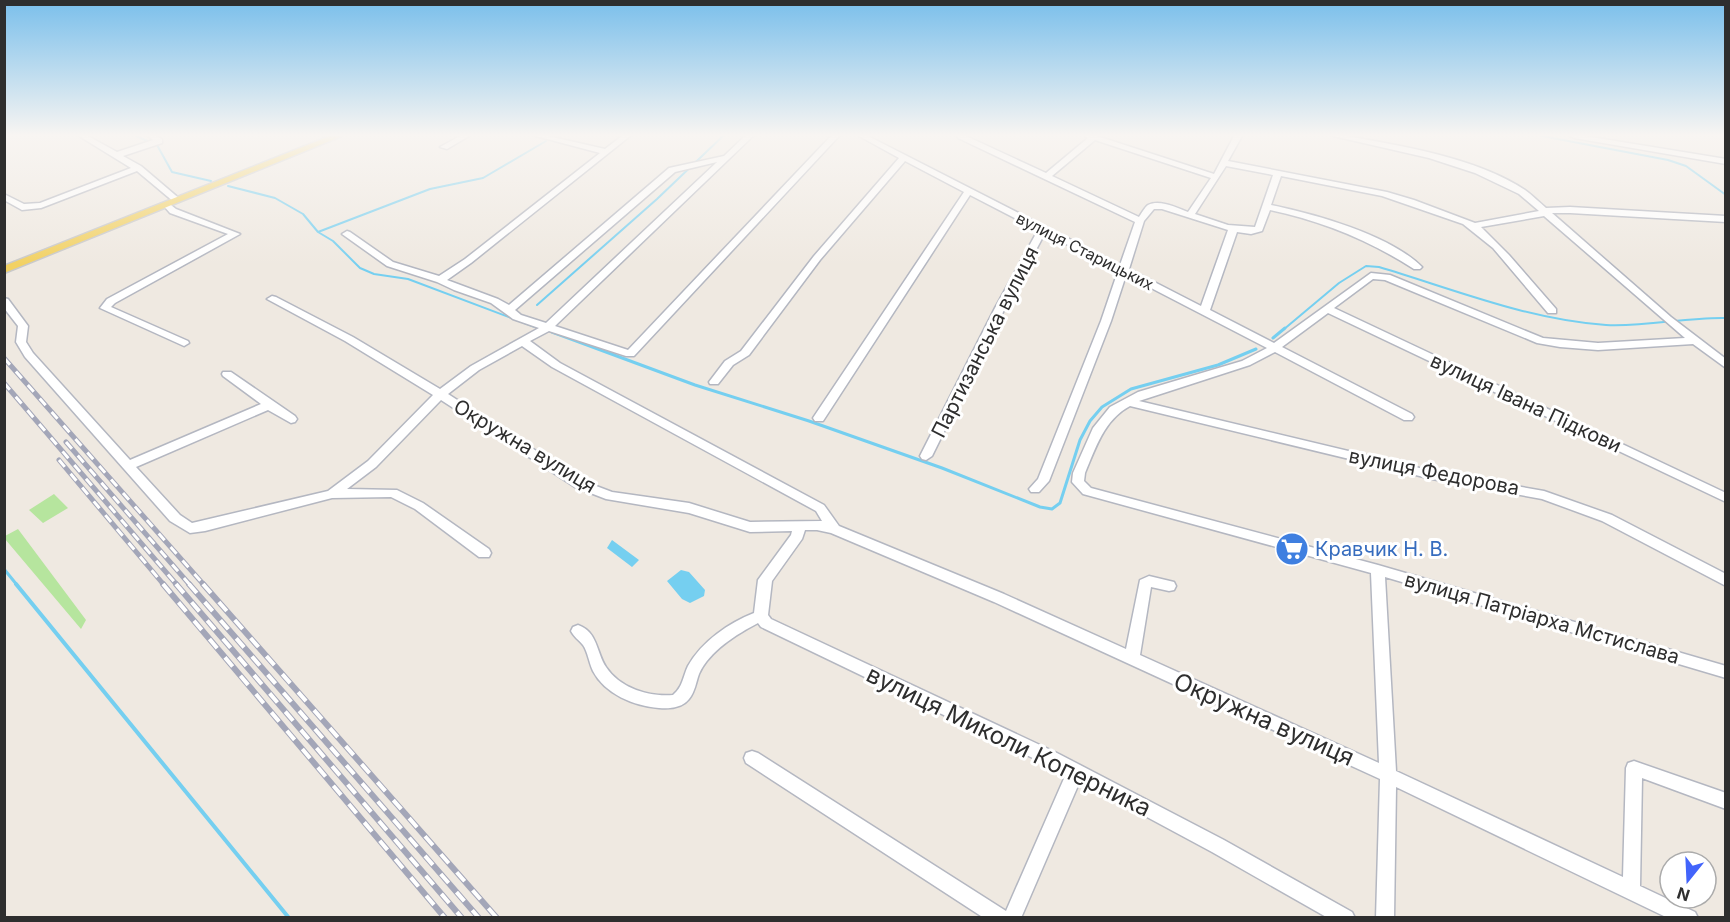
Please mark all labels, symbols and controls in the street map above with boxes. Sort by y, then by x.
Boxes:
street label: вулиця Старицьких [1013,208,1157,294]
street label: Партизанська вулиця [926,243,1044,441]
street label: вулиця Івана Підкови [1427,348,1625,458]
street label: Окружна вулиця [449,394,601,498]
street label: вулиця Федорова [1347,444,1521,500]
supermarket icon: Кравчик Н. В. [1274,531,1310,567]
place label: Кравчик Н. В. [1315,537,1448,561]
street label: вулиця Патріарха Мстислава [1402,567,1682,669]
street label: вулиця Миколи Коперника [862,659,1156,823]
street label: Окружна вулиця [1169,666,1359,772]
north arrow [1658,850,1718,910]
text: N [1674,883,1692,906]

